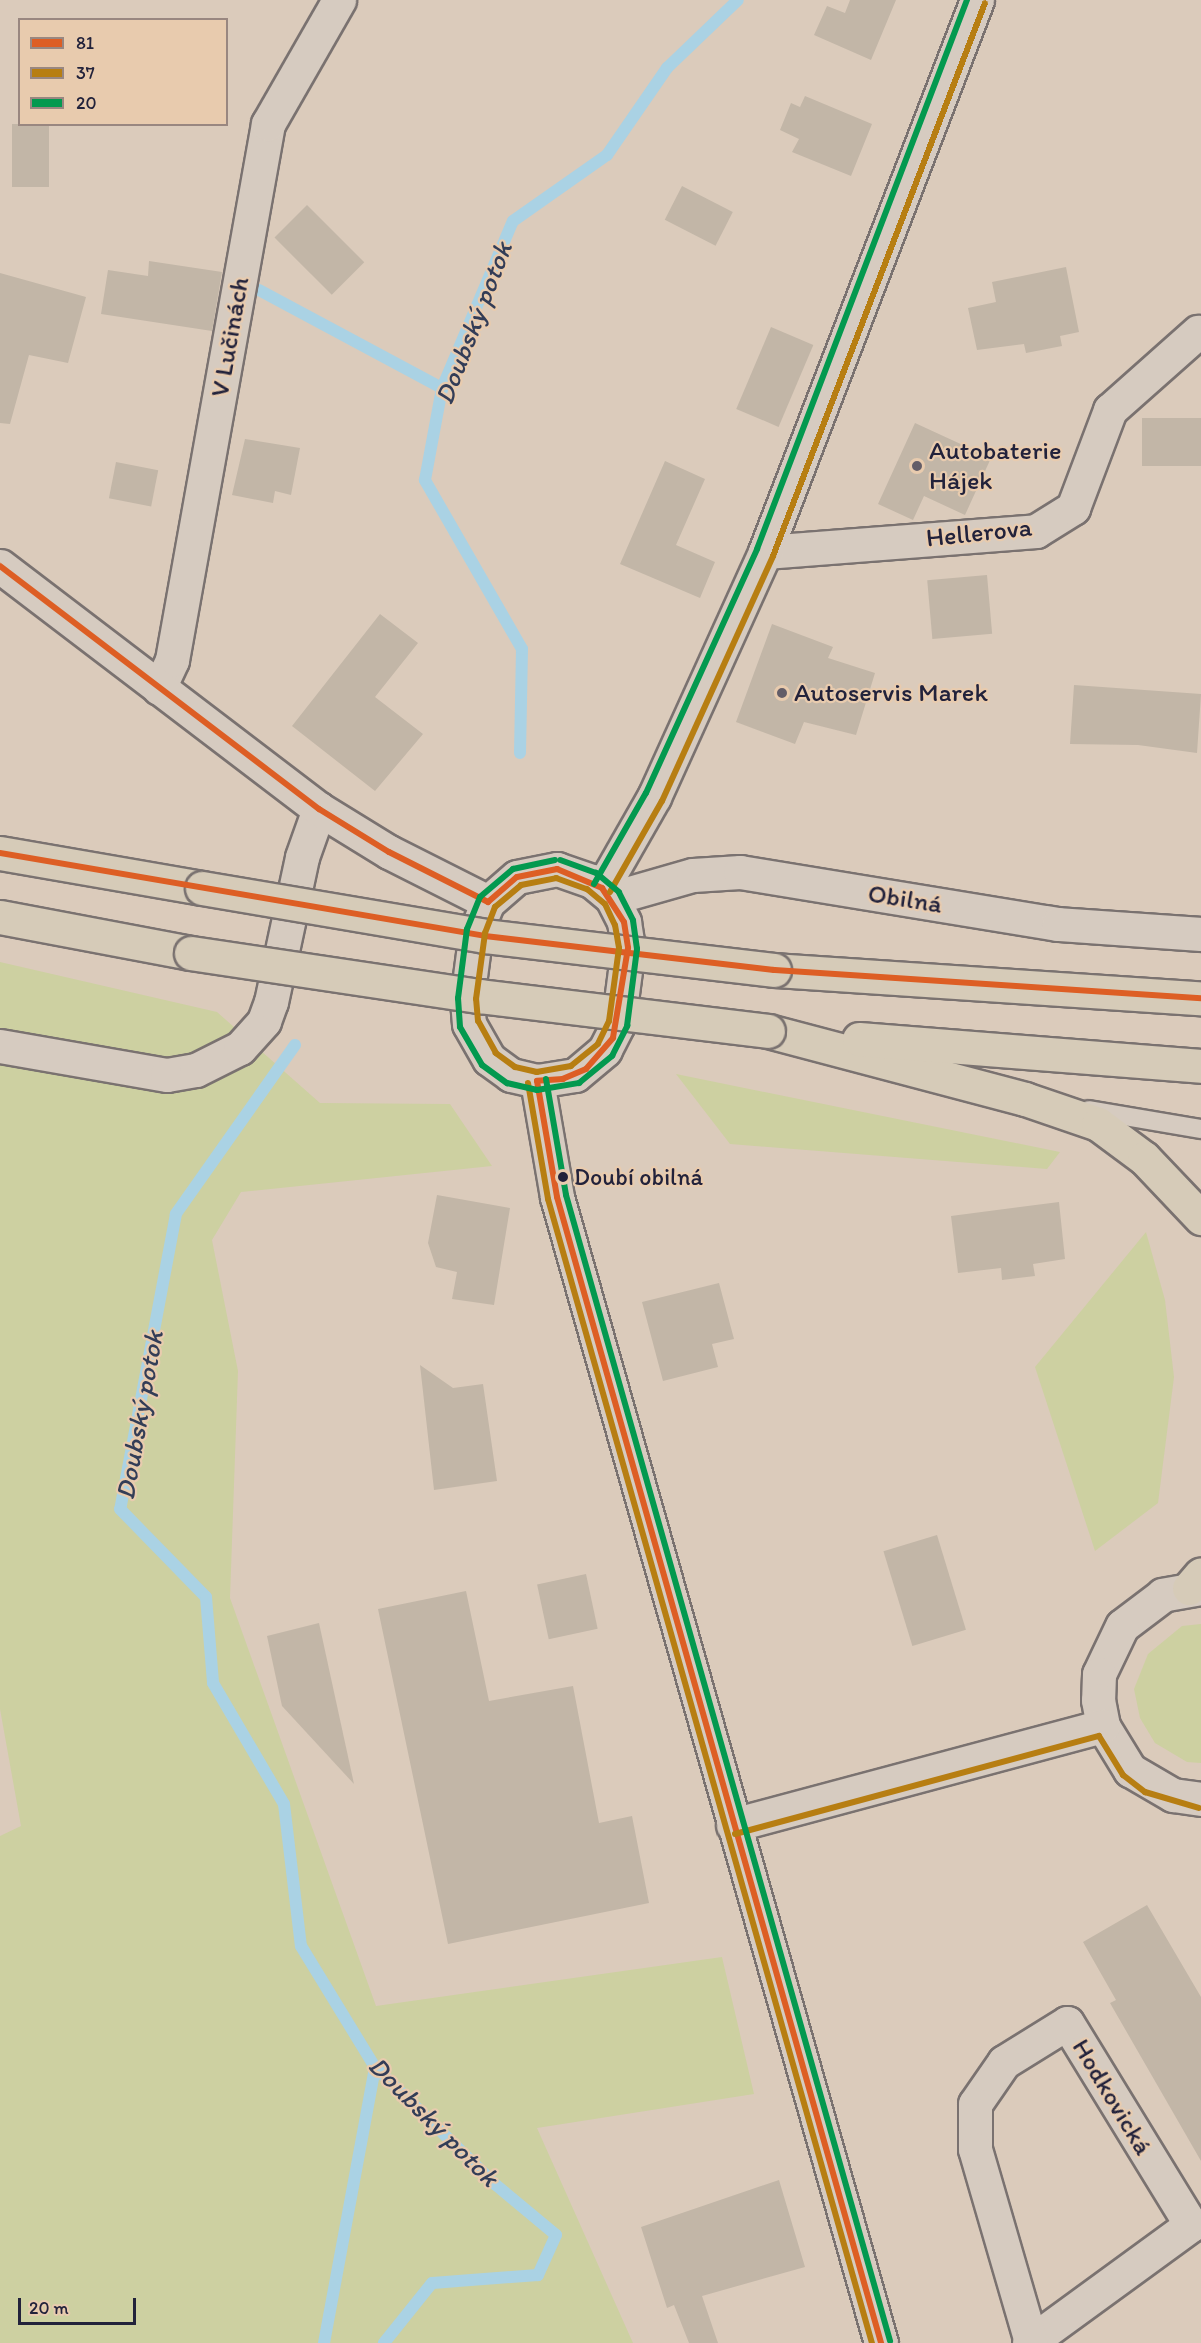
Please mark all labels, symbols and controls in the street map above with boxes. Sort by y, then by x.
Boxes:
legend [18,18,228,126]
text: 81 [76,32,94,54]
text: 37 [76,62,95,84]
text: 20 [76,92,97,114]
water label: Doubský potok [427,237,519,409]
street label: V Lučinách [204,275,256,399]
place label: Autobaterie Hájek [929,435,1061,496]
marker: Autobaterie Hájek [910,459,924,473]
street label: Hellerova [924,512,1034,554]
place label: Autoservis Marek [794,677,988,709]
marker: Autoservis Marek [775,686,789,700]
street label: Obilná [866,878,944,920]
place label: Doubí obilná [574,1163,703,1191]
marker: Doubí obilná [557,1171,569,1183]
water label: Doubský potok [108,1328,170,1502]
street label: Hodkovická [1065,2033,1159,2161]
water label: Doubský potok [362,2049,506,2193]
scale bar [21,2286,140,2324]
text: 20 m [29,2297,69,2319]

